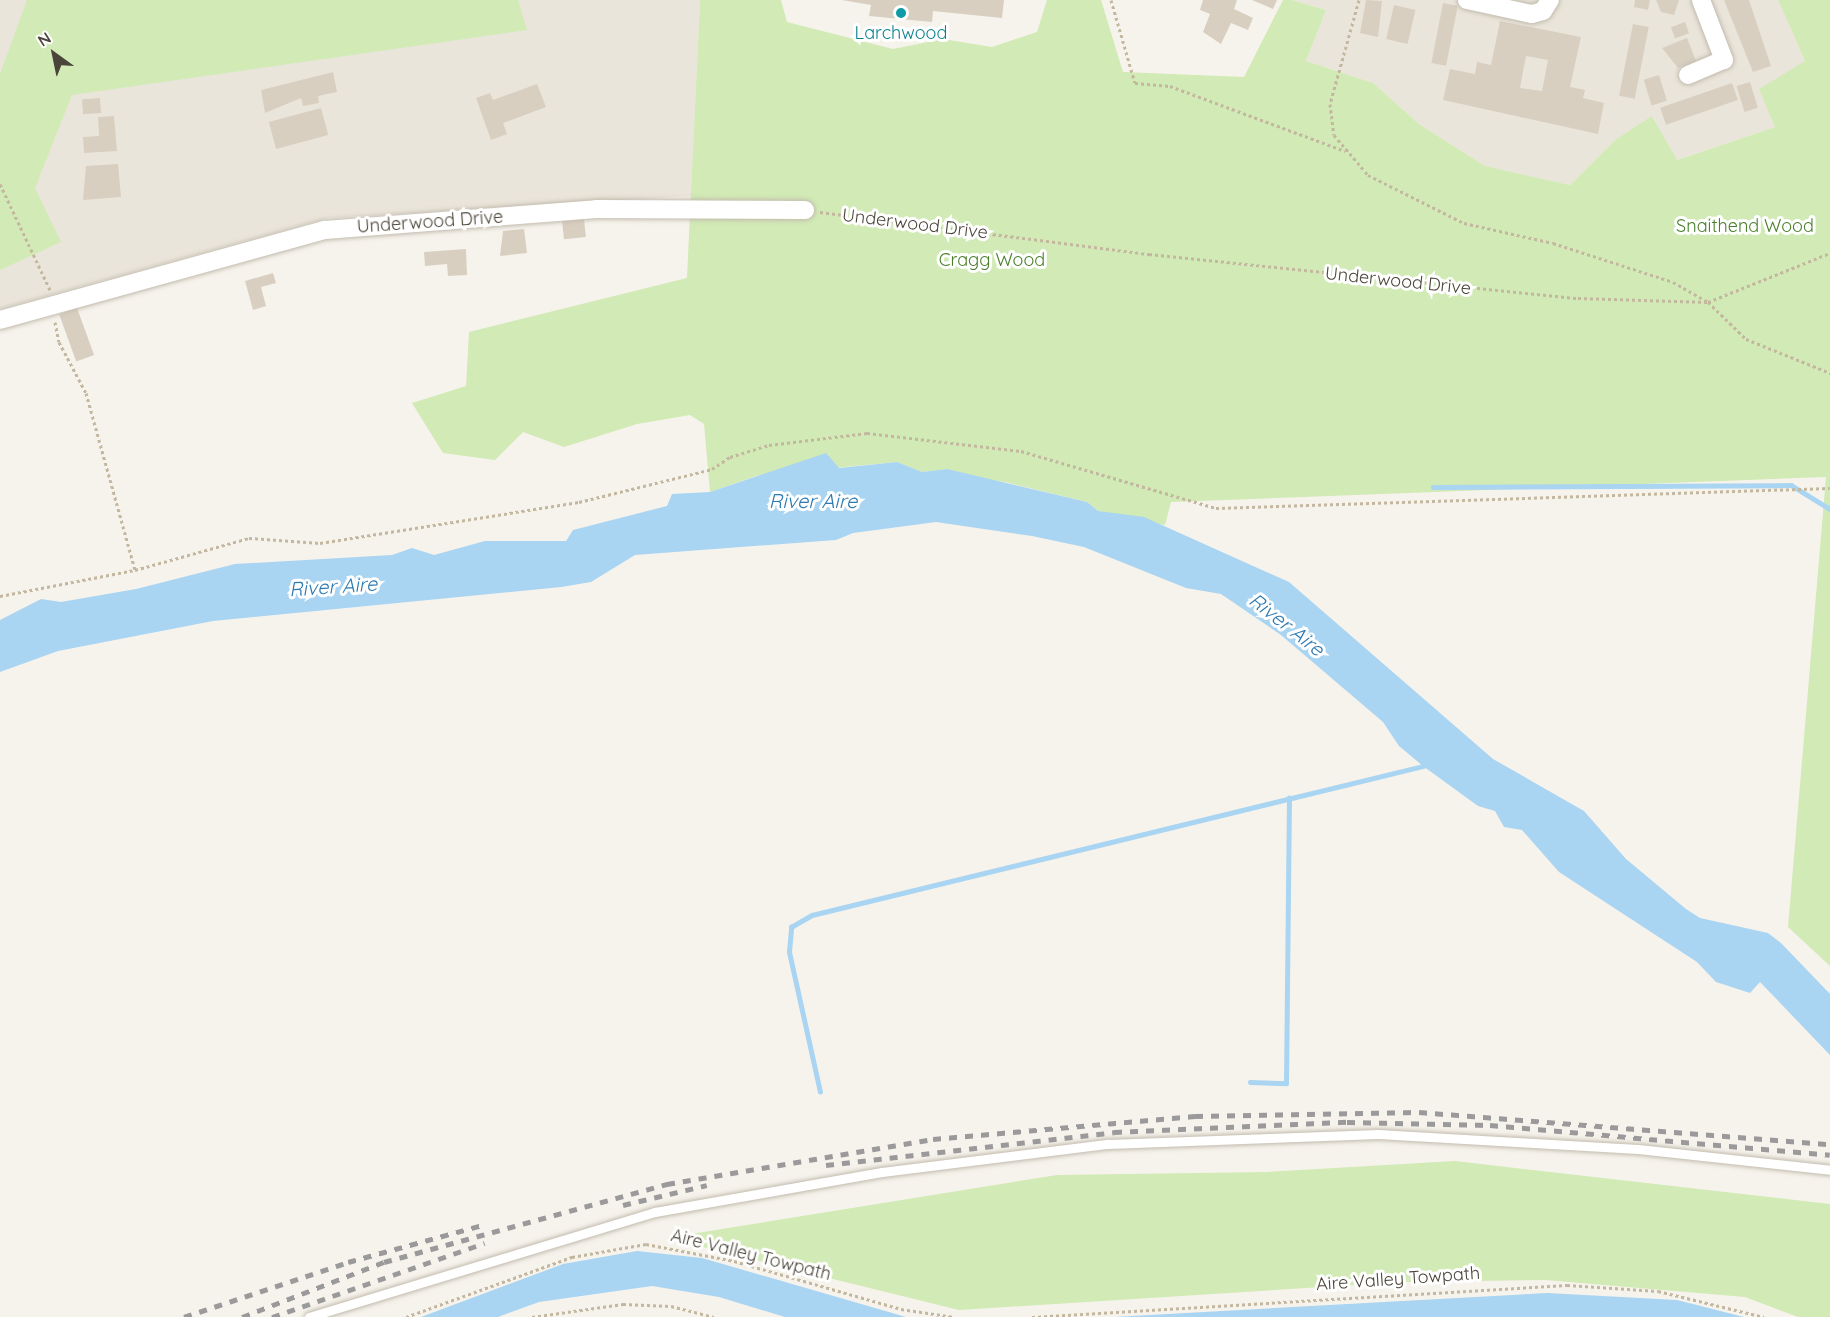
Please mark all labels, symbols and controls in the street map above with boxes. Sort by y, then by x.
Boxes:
marker: Larchwood [894,6,908,20]
place label: Larchwood [855,22,947,44]
north arrow [24,24,84,84]
text: N [34,27,55,50]
street label: Underwood Drive [841,204,989,244]
street label: Underwood Drive [356,206,504,238]
park label: Snaithend Wood [1676,215,1814,237]
park label: Cragg Wood [939,249,1045,271]
street label: Underwood Drive [1324,263,1472,299]
water label: River Aire [769,488,857,512]
water label: River Aire [288,571,378,601]
water label: River Aire [1245,587,1329,661]
street label: Aire Valley Towpath [669,1225,833,1285]
street label: Aire Valley Towpath [1315,1262,1481,1296]

